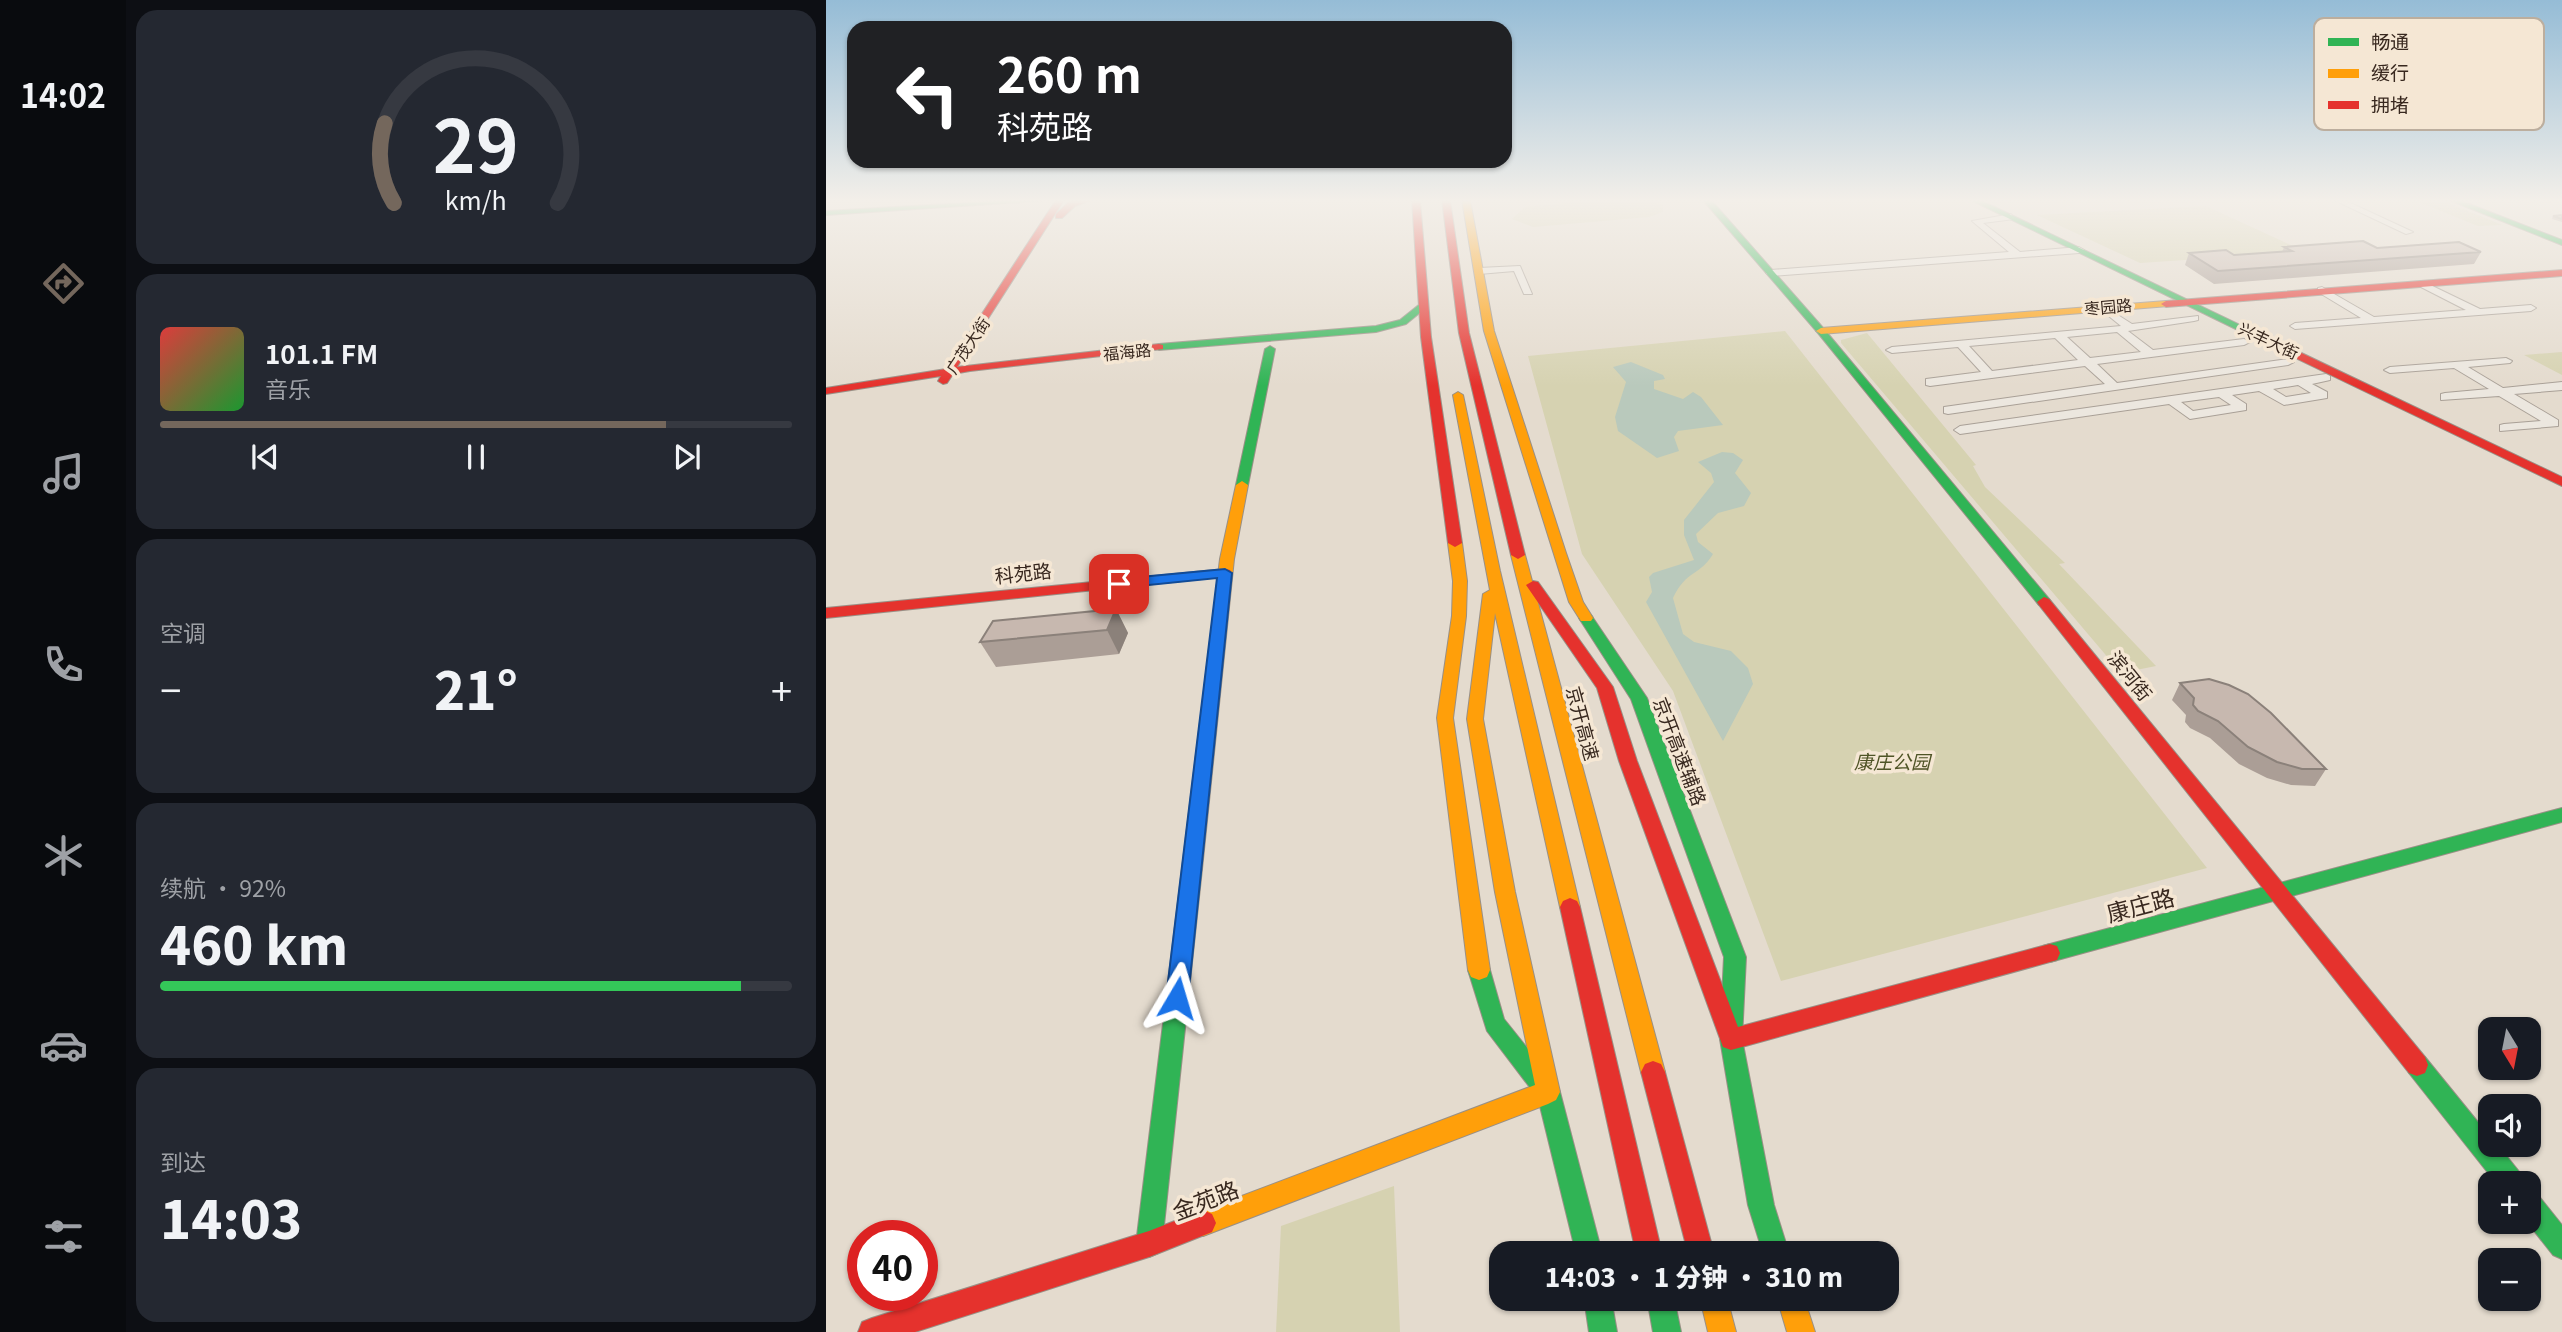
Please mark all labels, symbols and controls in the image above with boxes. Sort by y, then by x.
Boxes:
legend [2314,18,2544,130]
text: 畅通 [2371,27,2409,54]
text: 260 m [997,36,1142,107]
icon: left [882,49,973,140]
text: 缓行 [2371,58,2409,85]
text: 14:02 [20,71,106,117]
text: 29 [433,90,519,195]
text: 拥堵 [2371,90,2409,117]
text: 科苑路 [997,102,1093,148]
text: km/h [445,181,507,217]
icon: directions [39,259,88,308]
street label: 枣园路 [2083,292,2133,320]
street label: 广茂大街 [939,312,995,378]
street label: 兴丰大街 [2235,316,2303,364]
text: 101.1 FM [265,334,378,371]
street label: 福海路 [1102,337,1152,365]
text: 音乐 [265,371,311,405]
icon: previous [246,438,284,476]
icon: pause [457,438,495,476]
icon: next [668,438,706,476]
icon: music [39,449,88,498]
pin [1089,554,1149,614]
street label: 科苑路 [993,556,1053,588]
icon: arrive [1100,565,1138,603]
text: 空调 [160,615,206,649]
icon: phone [39,640,88,689]
street label: 滨河街 [2103,644,2159,706]
text: 21° [434,650,518,725]
text: − [160,661,181,716]
text: + [771,661,792,716]
street label: 京开高速 [1561,683,1607,763]
street label: 京开高速辅路 [1648,693,1714,809]
park label: 康庄公园 [1854,747,1933,774]
icon: climate [39,831,88,880]
text: 续航 · 92% [160,870,286,904]
street label: 康庄路 [2102,879,2178,929]
text: 460 km [160,905,348,980]
position arrow [1140,961,1214,1035]
north arrow [2478,1017,2541,1080]
map controls [2478,1017,2541,1311]
icon: car [39,1021,88,1070]
button: sound [2478,1094,2541,1157]
text: 到达 [160,1144,206,1178]
street label: 金苑路 [1167,1171,1243,1227]
button: + [2478,1171,2541,1234]
text: 14:03 [160,1179,302,1254]
icon: filters [39,1212,88,1261]
speed limit sign: 40 [847,1220,938,1311]
button: − [2478,1248,2541,1311]
text: 14:03 · 1 分钟 · 310 m [1545,1257,1843,1294]

